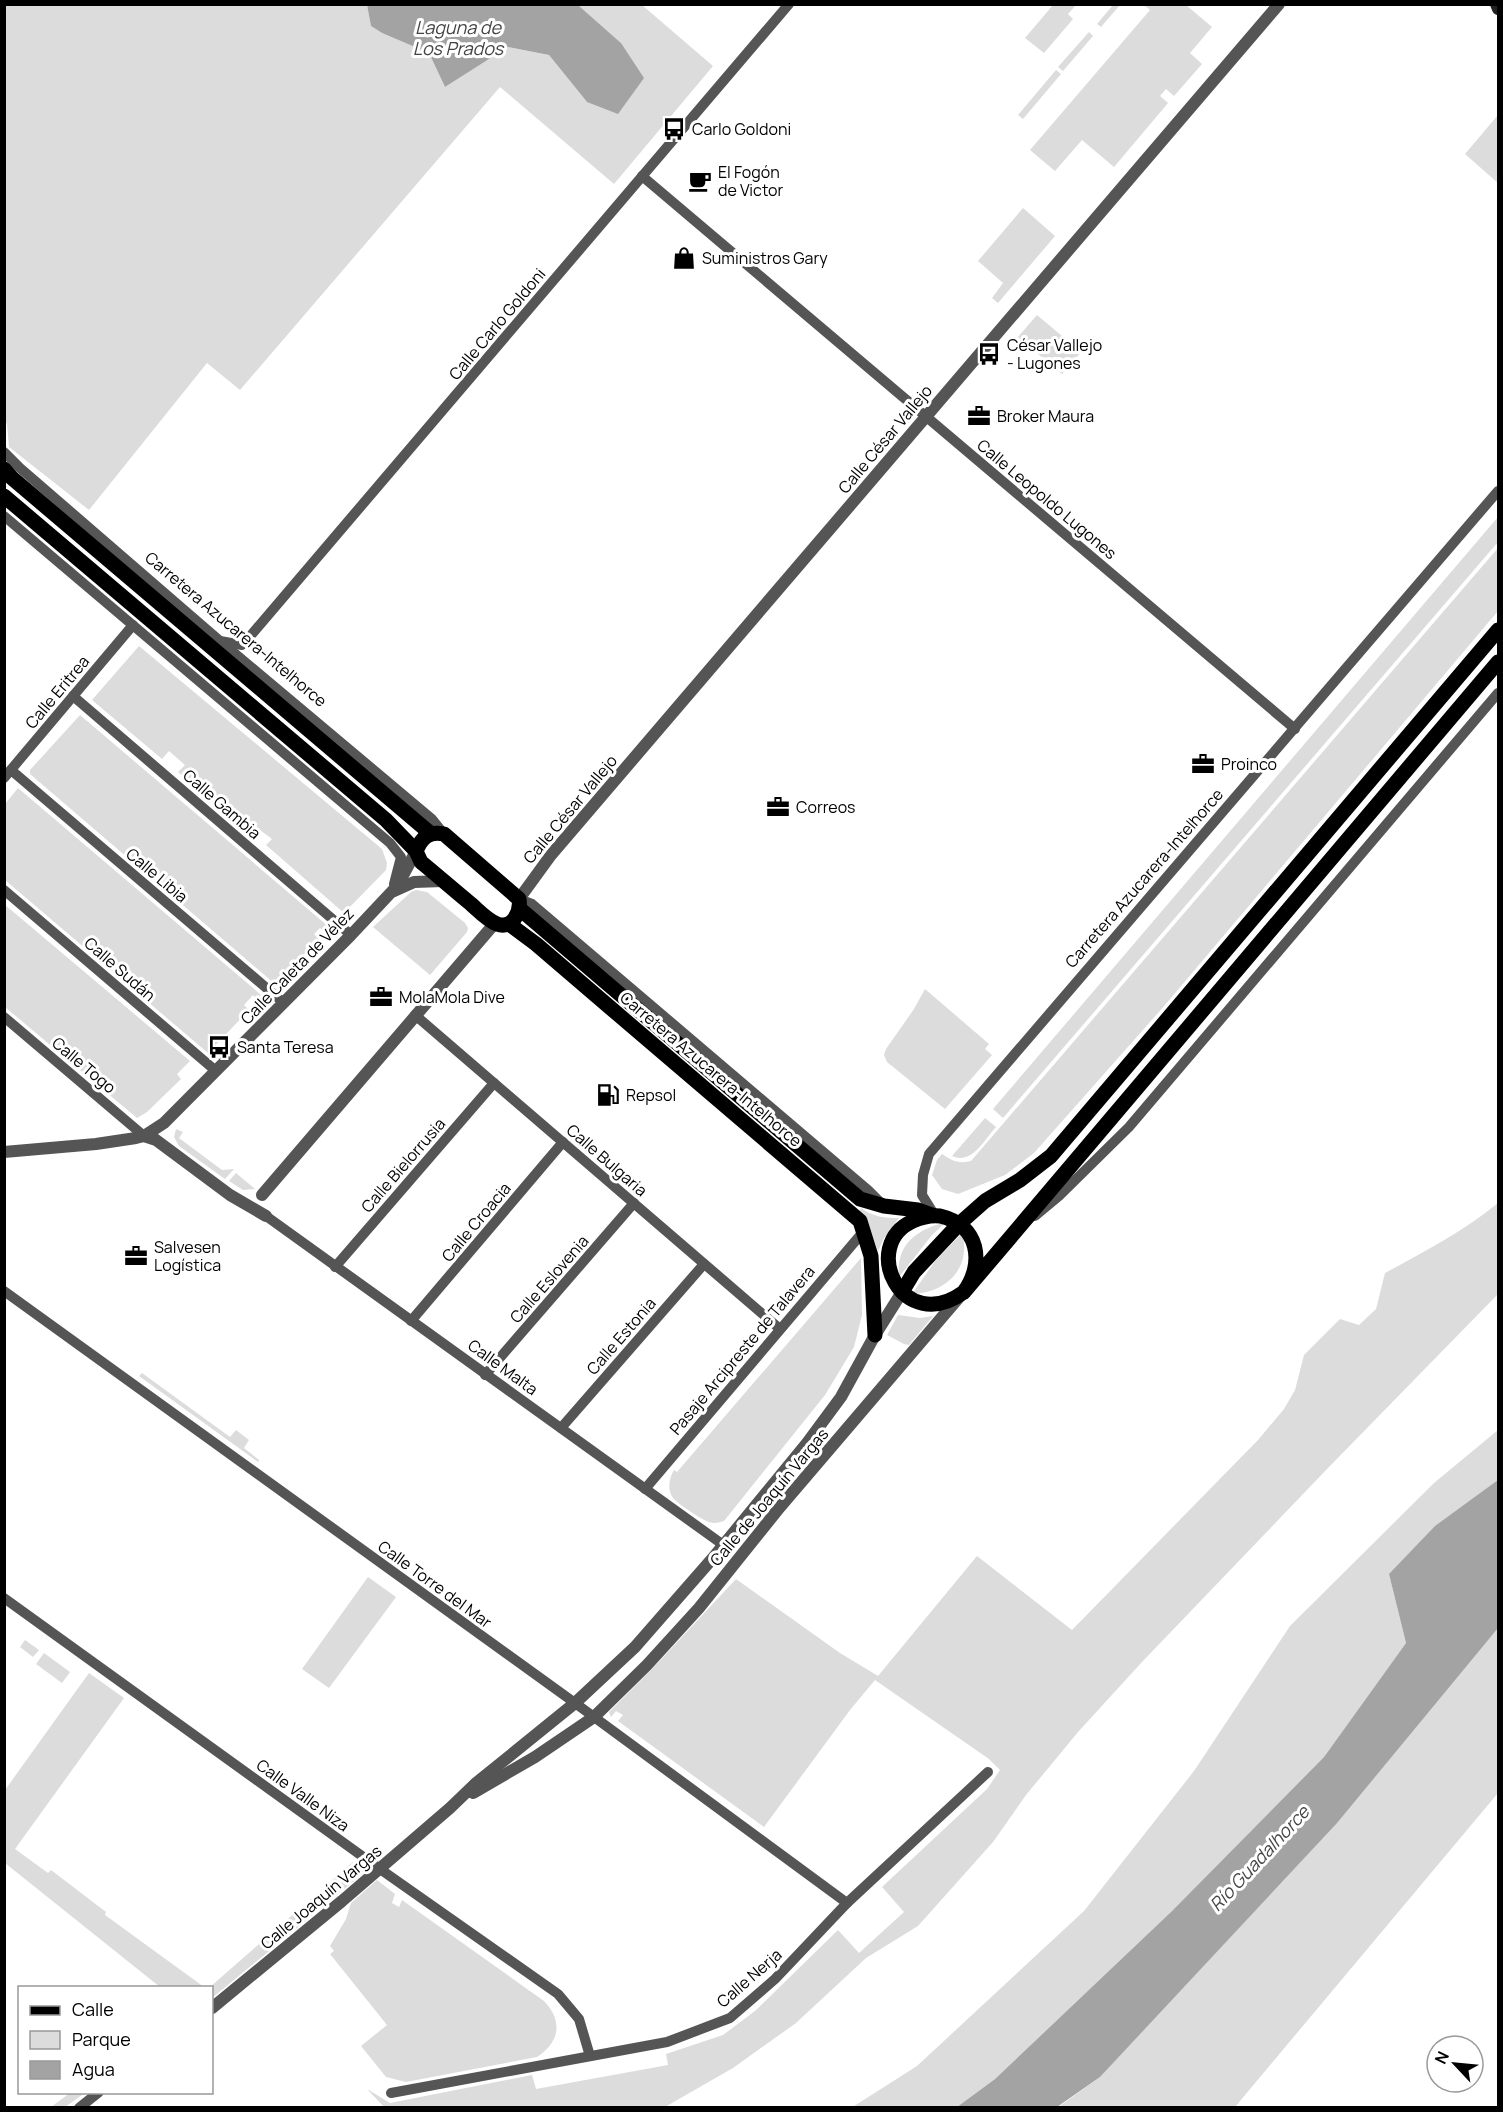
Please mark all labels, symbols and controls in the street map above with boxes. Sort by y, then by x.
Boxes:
water label: Laguna de Los Prados [413,15,505,60]
bus stop icon: Carlo Goldoni [661,116,687,142]
place label: Carlo Goldoni [692,118,791,140]
place label: El Fogón de Victor [718,161,784,201]
cafe icon: El Fogón de Victor [687,168,713,194]
shop icon: Suministros Gary [671,245,697,271]
place label: Suministros Gary [702,247,828,269]
street label: Calle Carlo Goldoni [444,263,550,385]
place label: César Vallejo - Lugones [1007,334,1102,374]
bus stop icon: César Vallejo - Lugones [976,341,1002,367]
street label: Calle César Vallejo [833,380,937,498]
office icon: Broker Maura [966,403,992,429]
place label: Broker Maura [997,405,1094,427]
street label: Calle Leopoldo Lugones [973,434,1121,564]
street label: Carretera Azucarera-Intelhorce [141,546,331,712]
street label: Calle Eritrea [20,651,94,733]
street label: Calle César Vallejo [518,750,622,868]
office icon: Proinco [1190,751,1216,777]
place label: Proinco [1221,753,1277,775]
street label: Calle Gambia [178,764,266,844]
street label: Carretera Azucarera-Intelhorce [1060,784,1228,972]
office icon: Correos [765,794,791,820]
place label: Correos [796,796,855,818]
street label: Calle Libia [121,843,193,907]
street label: Calle Caleta de Vélez [236,903,358,1029]
street label: Calle Sudán [80,932,160,1006]
office icon: MolaMola Dive [368,984,394,1010]
place label: MolaMola Dive [399,986,505,1008]
street label: Carretera Azucarera-Intelhorce [616,986,806,1152]
street label: Calle Togo [47,1032,121,1098]
bus stop icon: Santa Teresa [206,1034,232,1060]
place label: Santa Teresa [237,1036,334,1058]
fuel station icon: Repsol [595,1082,621,1108]
place label: Repsol [626,1084,676,1106]
street label: Calle Bielorrusia [356,1113,450,1217]
street label: Calle Bulgaria [562,1119,652,1201]
street label: Calle Croacia [436,1178,516,1266]
street label: Calle Eslovenia [505,1230,593,1328]
place label: Salvesen Logística [154,1236,221,1276]
office icon: Salvesen Logística [123,1243,149,1269]
street label: Pasaje Arcipreste de Talavera [665,1261,819,1439]
street label: Calle Estonia [581,1293,661,1379]
street label: Calle Malta [463,1334,543,1400]
street label: Calle de Joaquín Vargas [705,1423,833,1571]
street label: Calle Torre del Mar [374,1535,497,1633]
street label: Calle Valle Niza [252,1754,354,1836]
water label: Río Guadalhorce [1204,1799,1315,1916]
street label: Calle Joaquín Vargas [256,1840,386,1954]
street label: Calle Nerja [712,1944,786,2012]
legend [18,1986,213,2094]
text: Calle [72,1997,114,2021]
text: Parque [72,2027,131,2051]
north arrow [1425,2034,1485,2094]
text: N [1429,2047,1454,2067]
text: Agua [72,2057,115,2081]

